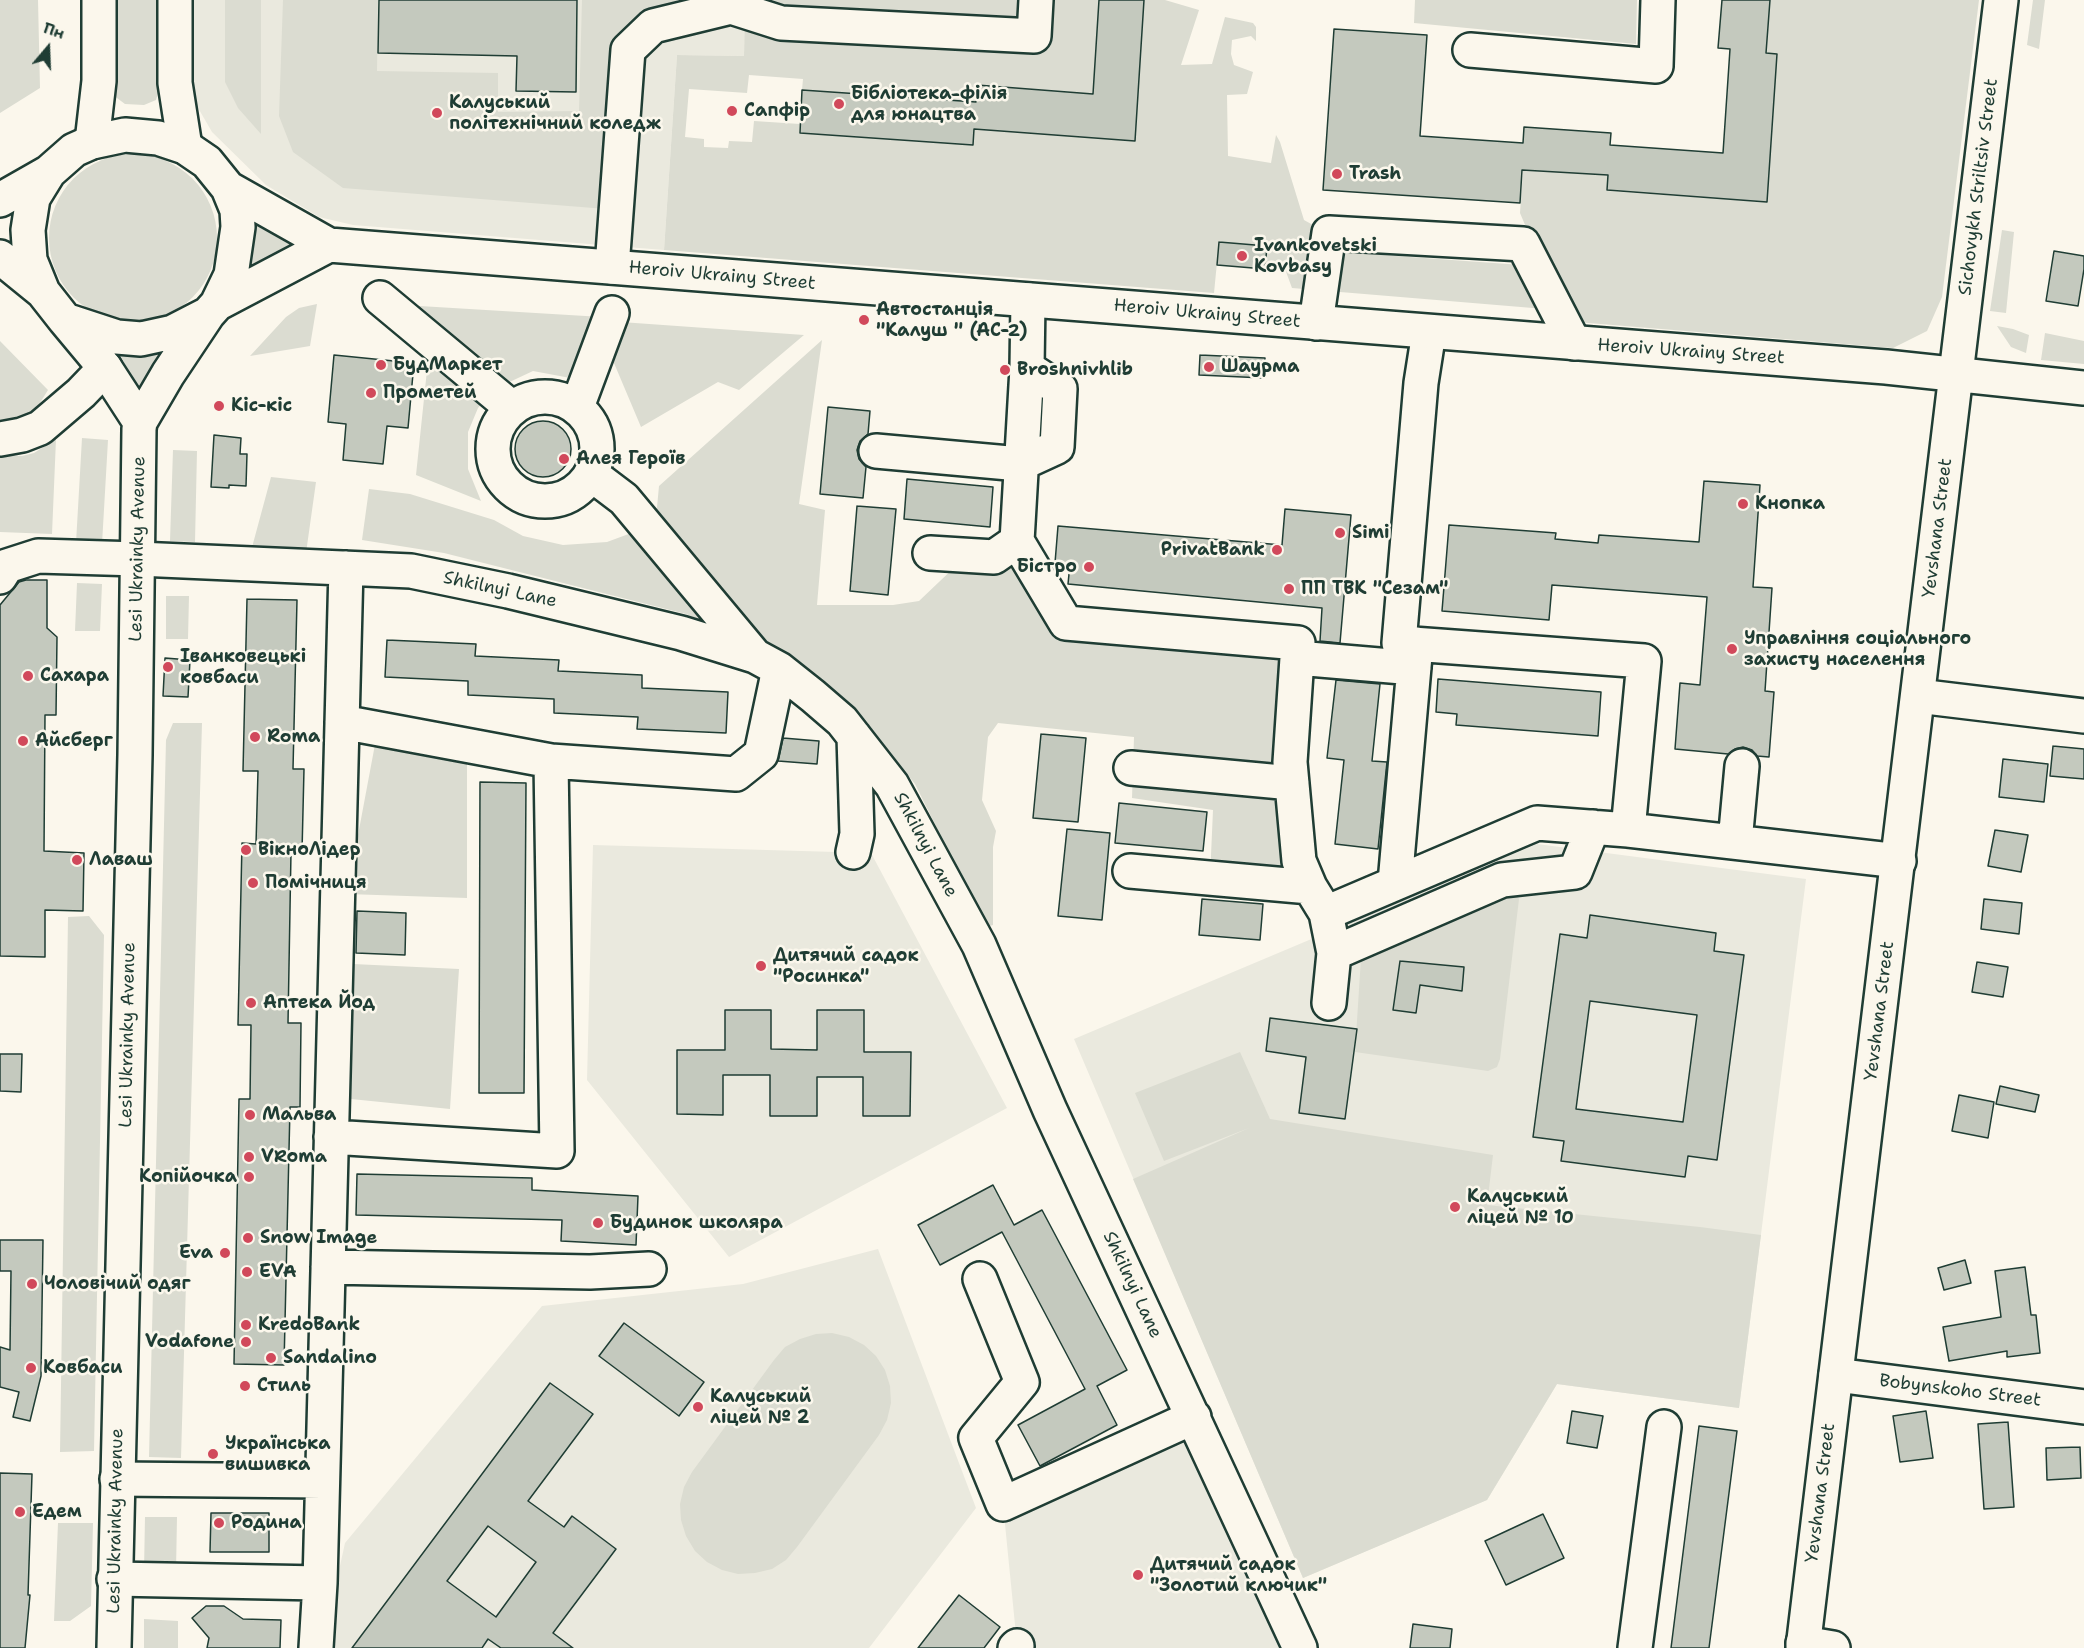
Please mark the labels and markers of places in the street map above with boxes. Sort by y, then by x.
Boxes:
place label: Бібліотека-філія для юнацтва [851,83,1007,125]
place label: Калуський політехнічний коледж [449,92,661,134]
marker: Бібліотека-філія для юнацтва [832,97,846,111]
place label: Сапфір [744,100,810,122]
marker: Сапфір [725,104,739,118]
marker: Калуський політехнічний коледж [430,106,444,120]
place label: Trash [1349,163,1401,185]
marker: Trash [1330,167,1344,181]
place label: Ivankovetski Kovbasy [1254,235,1377,278]
marker: Ivankovetski Kovbasy [1235,249,1249,263]
place label: Автостанція "Калуш " (АС-2) [876,299,1027,342]
marker: Автостанція "Калуш " (АС-2) [857,313,871,327]
place label: БудМаркет [393,354,503,376]
place label: Шаурма [1221,356,1300,378]
marker: БудМаркет [374,358,388,372]
place label: Broshnivhlib [1017,359,1133,381]
marker: Шаурма [1202,360,1216,374]
marker: Broshnivhlib [998,363,1012,377]
place label: Прометей [383,382,476,404]
marker: Прометей [364,386,378,400]
place label: Кіс-кіс [231,395,292,417]
marker: Кіс-кіс [212,399,226,413]
place label: Алея Героїв [576,448,685,470]
marker: Алея Героїв [557,452,571,466]
place label: Кнопка [1755,493,1825,515]
marker: Кнопка [1736,497,1750,511]
place label: Simi [1352,522,1390,544]
marker: Simi [1333,526,1347,540]
place label: PrivatBank [1161,539,1265,561]
marker: PrivatBank [1270,543,1284,557]
place label: Бістро [1017,556,1077,578]
marker: Бістро [1082,560,1096,574]
place label: ПП ТВК "Сезам" [1301,578,1448,600]
marker: ПП ТВК "Сезам" [1282,582,1296,596]
place label: Управління соціального захисту населення [1744,628,1971,670]
marker: Управління соціального захисту населення [1725,642,1739,656]
place label: Іванковецькі ковбаси [180,646,306,688]
marker: Іванковецькі ковбаси [161,660,175,674]
place label: Сахара [40,665,109,687]
marker: Сахара [21,669,35,683]
place label: Roma [267,726,320,748]
place label: Айсберг [35,730,113,752]
marker: Roma [248,730,262,744]
marker: Айсберг [16,734,30,748]
place label: ВікноЛідер [258,839,360,861]
marker: ВікноЛідер [239,843,253,857]
place label: Лаваш [89,849,153,871]
marker: Лаваш [70,853,84,867]
place label: Помічниця [265,872,367,894]
marker: Помічниця [246,876,260,890]
place label: Дитячий садок "Росинка" [773,945,919,988]
marker: Дитячий садок "Росинка" [754,959,768,973]
place label: Аптека Йод [263,992,375,1014]
marker: Аптека Йод [244,996,258,1010]
place label: Мальва [262,1104,336,1126]
marker: Мальва [243,1108,257,1122]
place label: VRoma [261,1146,327,1168]
marker: VRoma [242,1150,256,1164]
place label: Копійочка [139,1166,237,1188]
marker: Копійочка [242,1170,256,1184]
place label: Калуський ліцей № 10 [1467,1186,1574,1228]
marker: Калуський ліцей № 10 [1448,1200,1462,1214]
place label: Будинок школяра [610,1212,783,1234]
marker: Будинок школяра [591,1216,605,1230]
place label: Snow Image [260,1227,377,1249]
marker: Snow Image [241,1231,255,1245]
place label: Eva [179,1242,213,1264]
marker: Eva [218,1246,232,1260]
place label: ЕVA [259,1261,297,1283]
marker: ЕVA [240,1265,254,1279]
place label: Чоловічий одяг [44,1273,191,1295]
marker: Чоловічий одяг [25,1277,39,1291]
place label: KredoBank [258,1314,360,1336]
marker: KredoBank [239,1318,253,1332]
place label: Vodafone [145,1331,234,1353]
marker: Vodafone [239,1335,253,1349]
place label: Sandalino [283,1347,377,1369]
marker: Sandalino [264,1351,278,1365]
place label: Ковбаси [43,1357,123,1379]
marker: Ковбаси [24,1361,38,1375]
place label: Стиль [257,1375,311,1397]
marker: Стиль [238,1379,252,1393]
place label: Калуський ліцей № 2 [710,1386,811,1428]
marker: Калуський ліцей № 2 [691,1400,705,1414]
place label: Українська вишивка [225,1433,331,1476]
marker: Українська вишивка [206,1447,220,1461]
place label: Едем [32,1501,82,1523]
marker: Едем [13,1505,27,1519]
place label: Родина [231,1512,302,1534]
marker: Родина [212,1516,226,1530]
place label: Дитячий садок "Золотий ключик" [1150,1554,1327,1596]
marker: Дитячий садок "Золотий ключик" [1131,1568,1145,1582]

